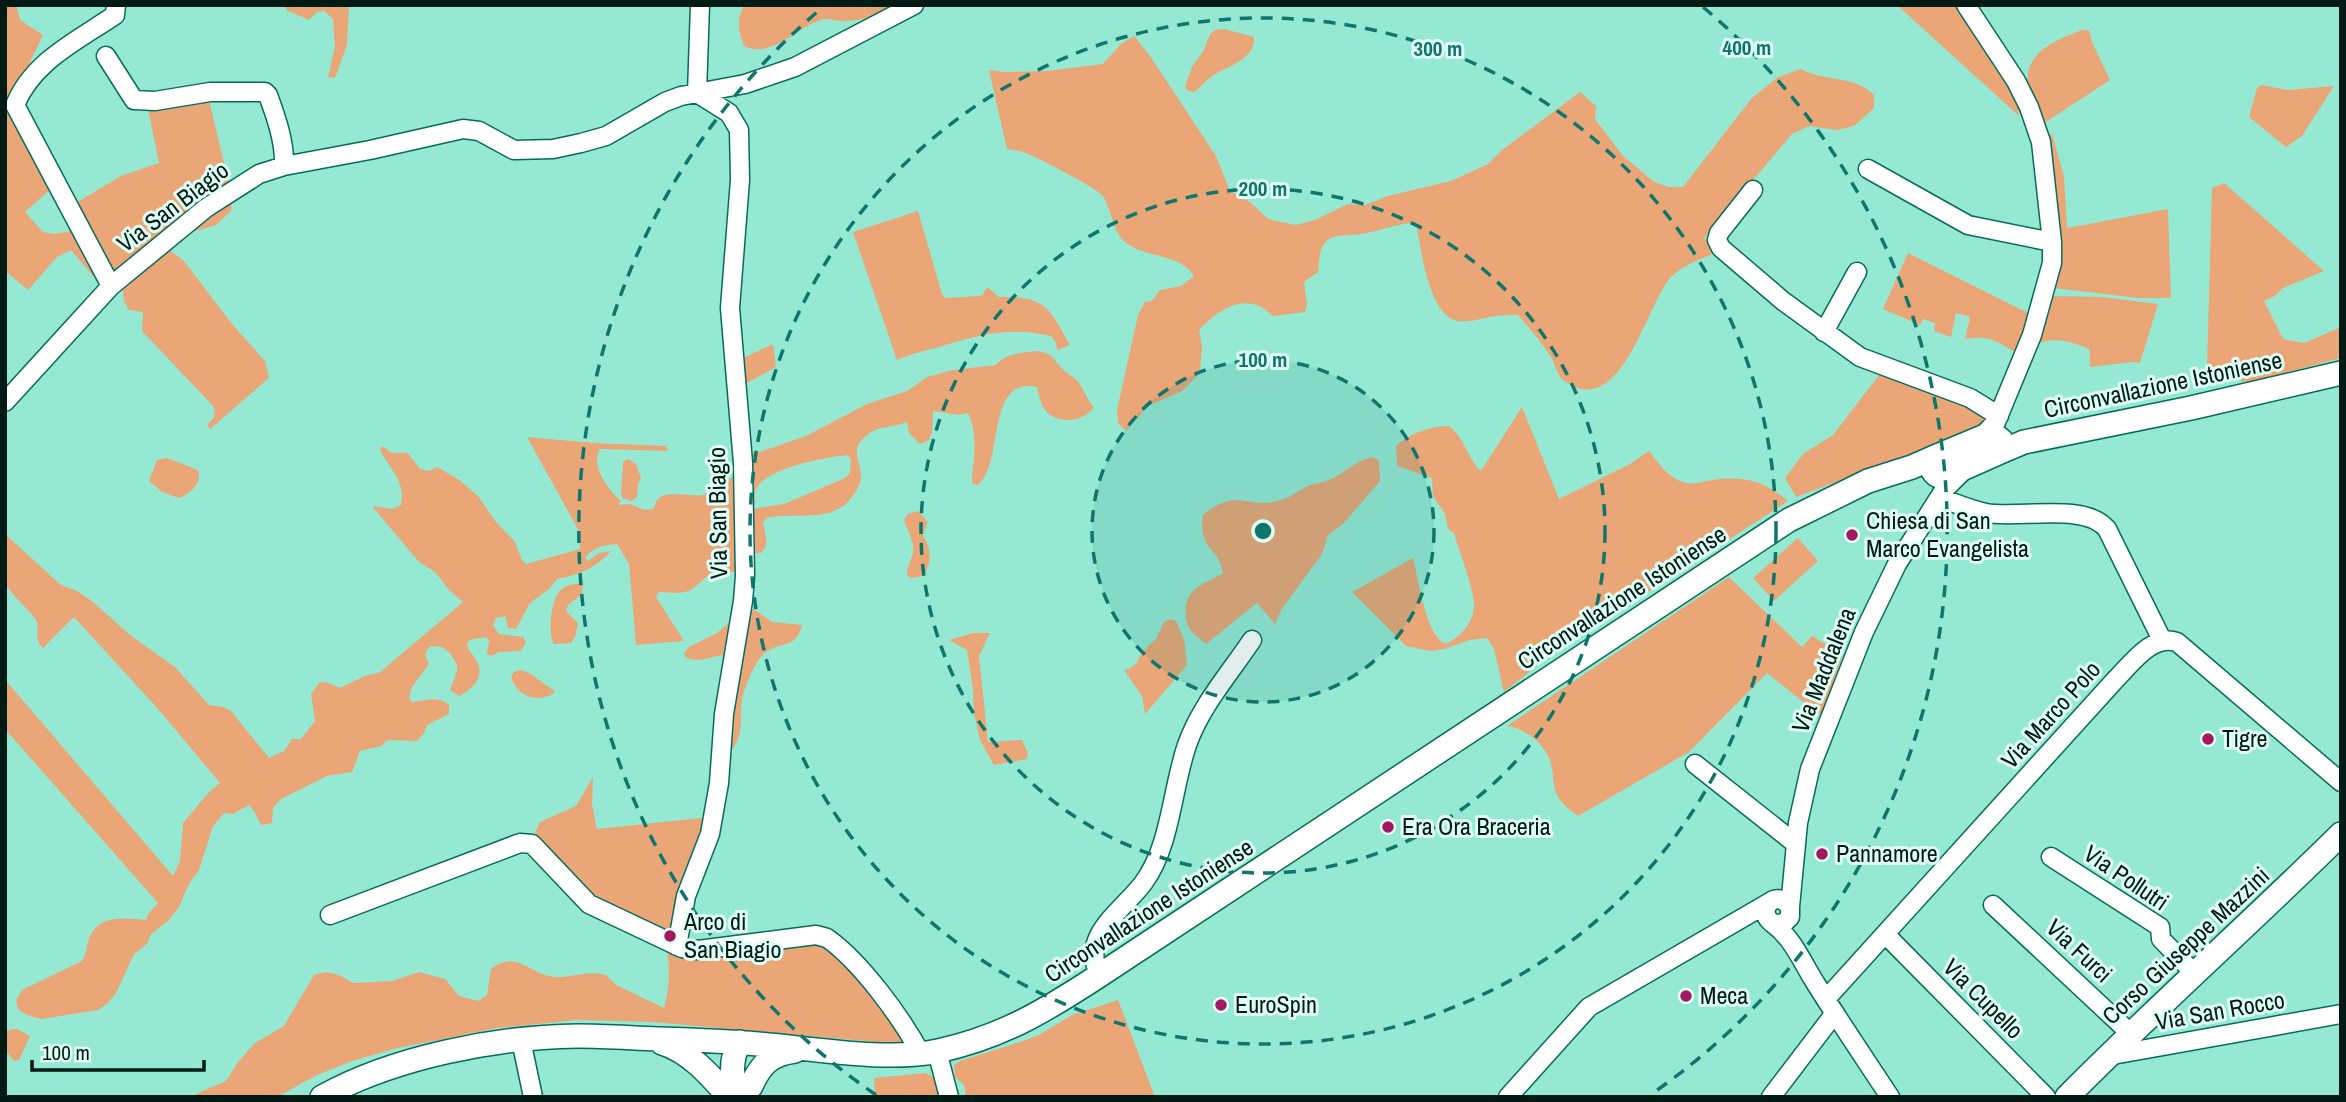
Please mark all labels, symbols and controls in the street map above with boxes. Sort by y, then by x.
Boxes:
text: 400 m [1723,33,1771,62]
text: 300 m [1414,34,1462,63]
street label: Via San Biagio [110,154,235,259]
text: 200 m [1239,174,1287,203]
street label: Circonvallazione Istoniense [2041,343,2285,425]
text: 100 m [1239,345,1287,374]
street label: Via San Biagio [700,447,734,579]
place label: Chiesa di San Marco Evangelista [1866,504,2029,564]
street label: Circonvallazione Istoniense [1511,518,1732,677]
centre of rings [1251,519,1275,543]
marker: Chiesa di San Marco Evangelista [1844,527,1860,543]
street label: Via Maddalena [1784,602,1863,737]
street label: Via Marco Polo [1993,654,2107,775]
place label: Tigre [2222,722,2268,754]
marker: Tigre [2200,731,2216,747]
place label: Era Ora Braceria [1402,810,1551,842]
marker: Era Ora Braceria [1380,819,1396,835]
street label: Circonvallazione Istoniense [1038,831,1259,990]
place label: Pannamore [1836,837,1938,869]
street label: Via Pollutri [2078,837,2175,917]
marker: Pannamore [1814,846,1830,862]
street label: Corso Giuseppe Mazzini [2095,859,2276,1031]
place label: Arco di San Biagio [683,905,781,965]
street label: Via Furci [2040,911,2120,989]
marker: Arco di San Biagio [662,928,678,944]
street label: Via Cupello [1937,951,2031,1045]
place label: Meca [1700,979,1748,1011]
street label: Via San Rocco [2153,983,2287,1037]
place label: EuroSpin [1235,988,1317,1020]
marker: Meca [1678,988,1694,1004]
marker: EuroSpin [1213,997,1229,1013]
scale bar [32,1028,203,1072]
text: 100 m [42,1038,90,1067]

